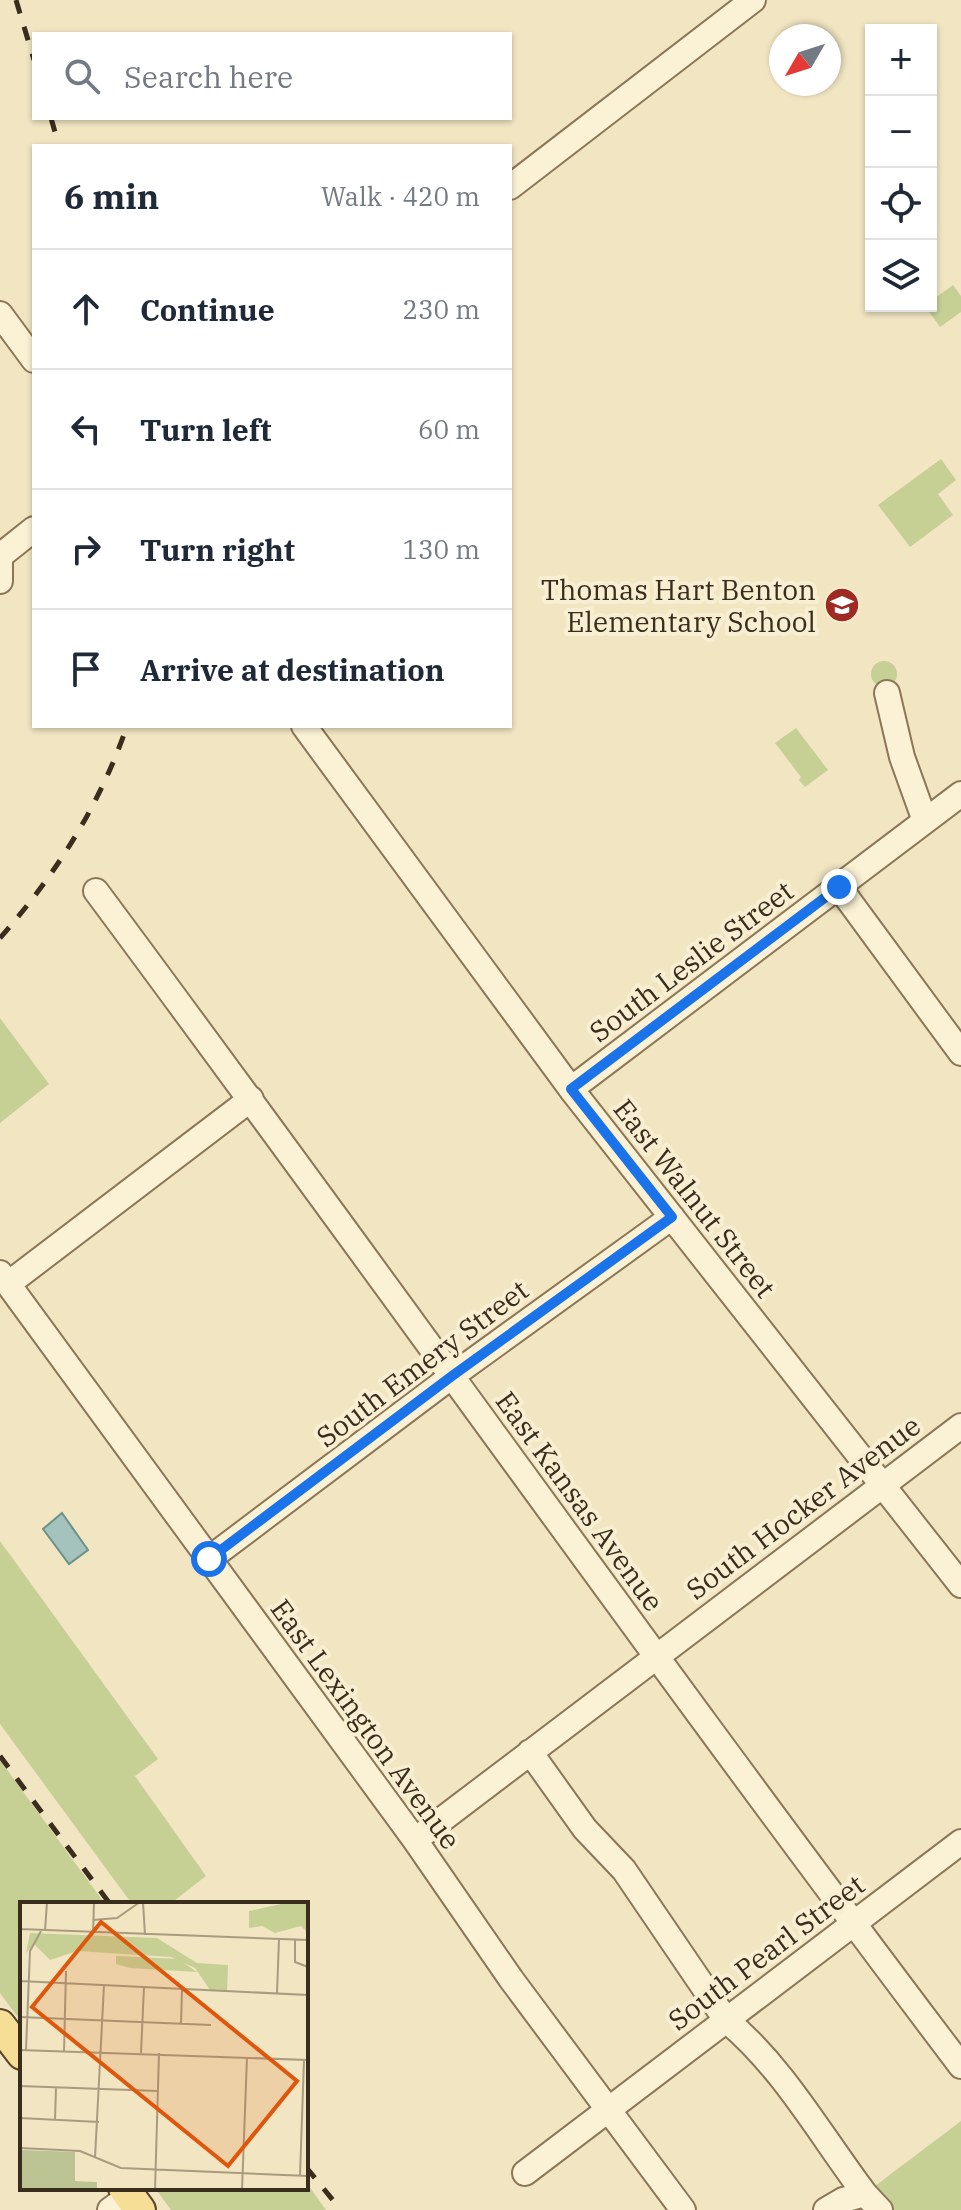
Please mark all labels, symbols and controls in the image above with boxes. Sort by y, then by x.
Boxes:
north arrow [769,24,841,96]
map controls [865,24,937,312]
button: + [865,24,937,96]
search box [32,32,512,120]
icon: search [60,54,104,98]
text: Search here [124,57,293,96]
button: − [865,96,937,168]
button: locate [865,168,937,240]
text: 6 min [64,174,159,218]
text: Walk · 420 m [321,179,480,213]
button: layers [865,240,937,312]
icon: ahead [64,287,108,331]
text: Continue [140,290,275,329]
text: 230 m [402,292,480,326]
icon: left [64,407,108,451]
text: Turn left [140,410,272,449]
text: 60 m [418,412,480,446]
icon: right [64,527,108,571]
text: Turn right [140,530,295,569]
text: 130 m [402,532,480,566]
place label: Thomas Hart Benton Elementary School [541,571,816,640]
school or university icon: Thomas Hart Benton Elementary School [823,586,861,624]
icon: arrive [64,647,108,691]
text: Arrive at destination [140,650,445,689]
route end [821,869,857,905]
street label: South Leslie Street [582,872,801,1050]
street label: East Walnut Street [606,1091,784,1305]
street label: South Emery Street [308,1271,536,1455]
street label: East Kansas Avenue [488,1384,672,1618]
street label: South Hocker Avenue [678,1407,928,1607]
route start [191,1541,227,1577]
street label: East Lexington Avenue [263,1592,469,1856]
street label: South Pearl Street [660,1866,872,2038]
inset map [20,1902,308,2190]

